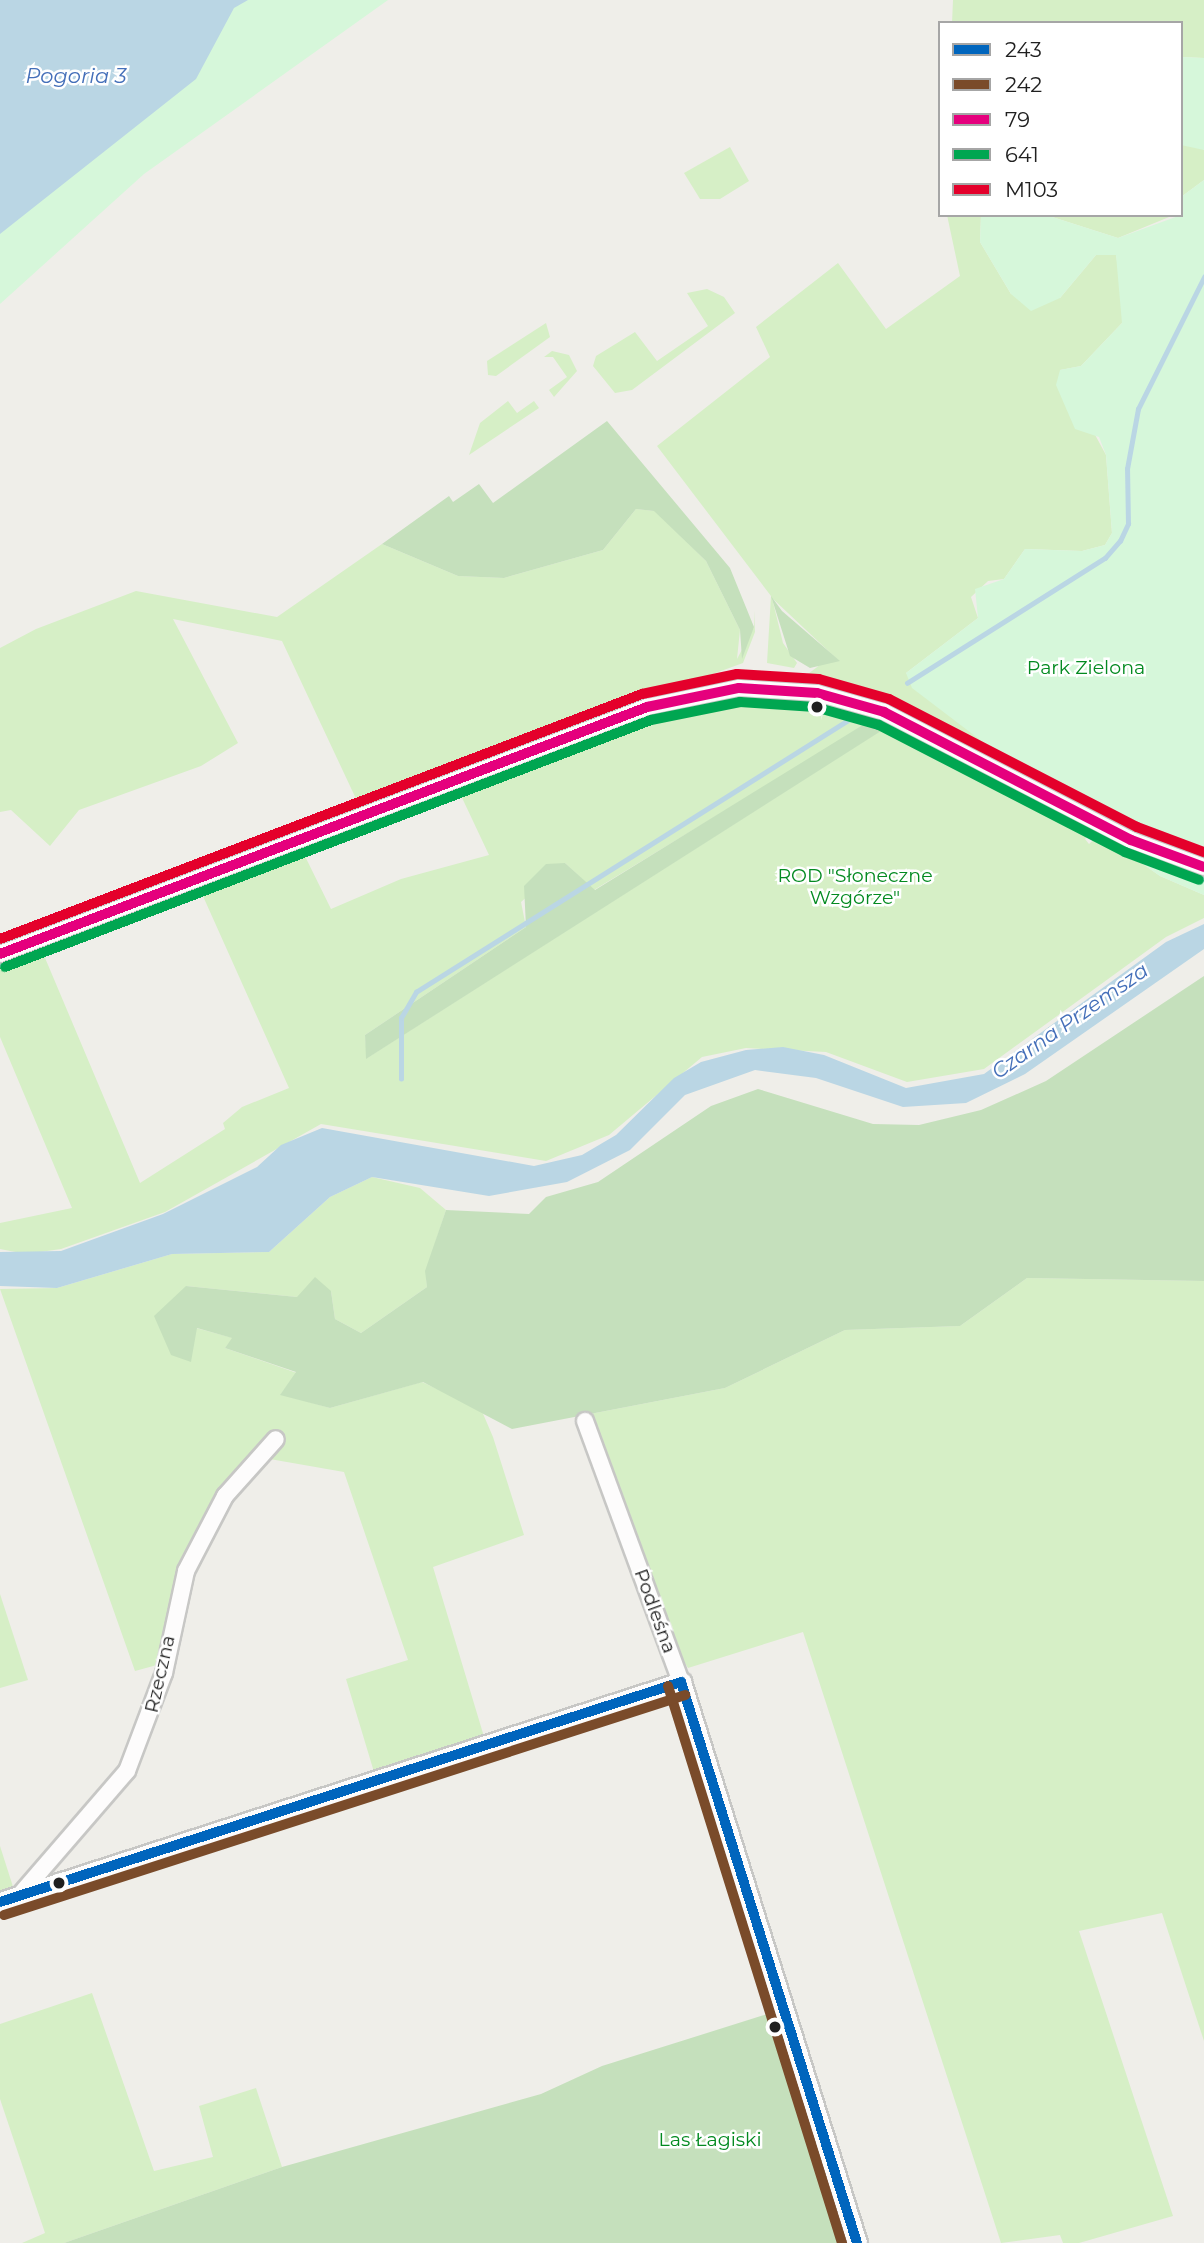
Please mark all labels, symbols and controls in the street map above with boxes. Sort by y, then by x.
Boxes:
legend [938,21,1183,217]
text: 243 [1005,37,1042,62]
water label: Pogoria 3 [25,63,127,89]
text: 242 [1005,72,1042,97]
text: 79 [1005,107,1030,132]
text: 641 [1005,142,1039,167]
text: M103 [1005,177,1058,202]
park label: Park Zielona [1027,657,1145,679]
unlabelled marker [810,700,824,714]
park label: ROD "Słoneczne Wzgórze" [777,865,933,909]
water label: Czarna Przemsza [987,958,1153,1084]
street label: Podleśna [629,1566,681,1656]
street label: Rzeczna [140,1633,180,1715]
unlabelled marker [52,1876,66,1890]
unlabelled marker [768,2020,782,2034]
park label: Las Łagiski [658,2129,762,2151]

